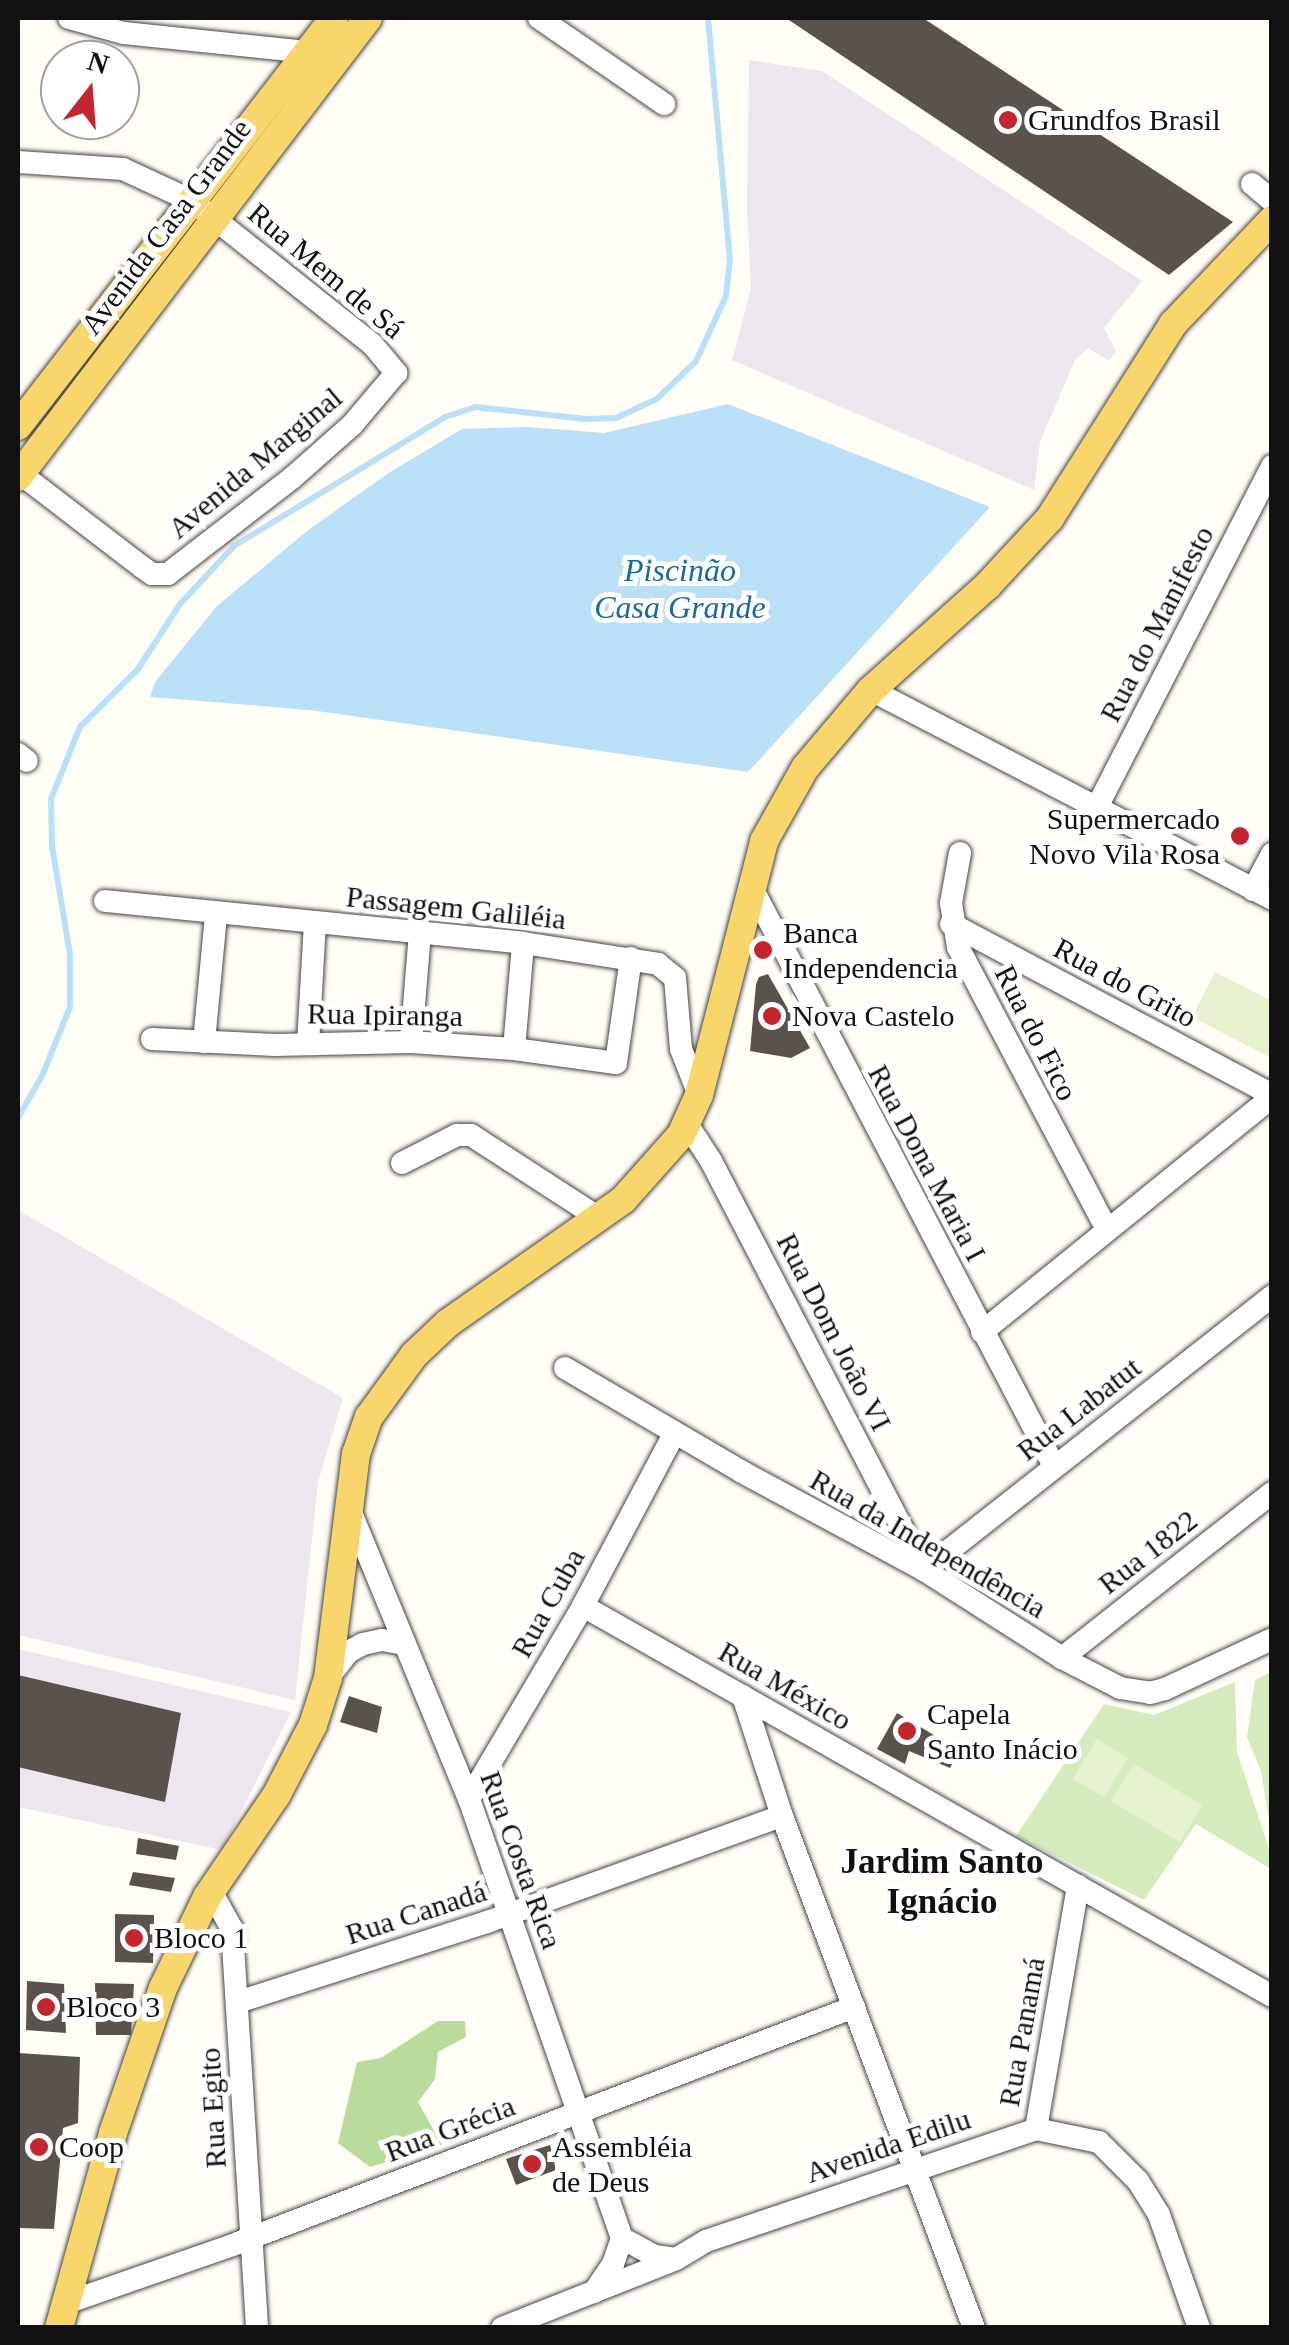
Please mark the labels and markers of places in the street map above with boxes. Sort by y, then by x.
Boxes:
place label: Grundfos Brasil [1028,102,1220,138]
marker: Grundfos Brasil [997,109,1019,131]
place label: Supermercado Novo Vila Rosa [1028,801,1220,872]
marker: Supermercado Novo Vila Rosa [1229,825,1251,847]
place label: Banca Independencia [783,915,958,986]
marker: Banca Independencia [752,939,774,961]
place label: Nova Castelo [792,998,954,1034]
marker: Nova Castelo [761,1005,783,1027]
place label: Capela Santo Inácio [927,1696,1078,1766]
marker: Capela Santo Inácio [896,1720,918,1742]
place label: Bloco 1 [154,1920,248,1956]
marker: Bloco 1 [123,1927,145,1949]
place label: Bloco 3 [66,1989,160,2025]
marker: Bloco 3 [35,1996,57,2018]
place label: Coop [59,2129,124,2165]
place label: Assembléia de Deus [552,2129,692,2200]
marker: Coop [28,2136,50,2158]
marker: Assembléia de Deus [521,2153,543,2175]

